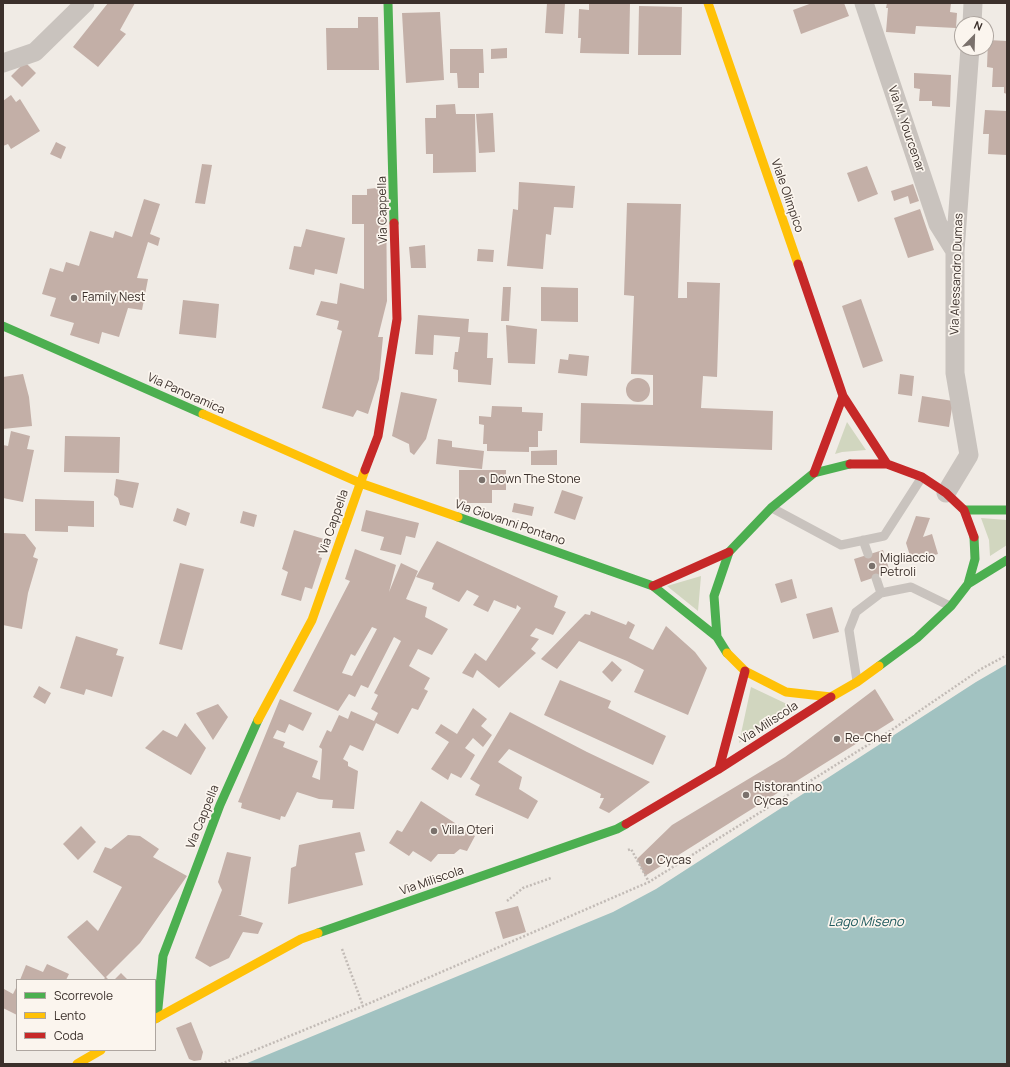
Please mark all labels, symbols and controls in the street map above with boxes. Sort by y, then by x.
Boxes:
north arrow [954,16,994,56]
text: N [972,17,985,34]
street label: Via M. Yourcenar [885,84,927,174]
street label: Viale Olimpico [768,157,806,235]
street label: Via Cappella [375,176,391,244]
street label: Via Alessandro Dumas [948,213,966,335]
place label: Family Nest [82,291,145,305]
marker: Family Nest [69,293,79,303]
street label: Via Panoramica [145,370,227,418]
place label: Down The Stone [490,473,581,487]
marker: Down The Stone [477,475,487,485]
street label: Via Cappella [316,488,352,556]
street label: Via Giovanni Pontano [453,497,567,549]
place label: Migliaccio Petroli [880,552,935,580]
marker: Migliaccio Petroli [867,561,877,571]
street label: Via Miliscola [737,699,801,747]
place label: Re-Chef [845,732,892,746]
marker: Re-Chef [832,734,842,744]
place label: Ristorantino Cycas [754,781,822,809]
street label: Via Cappella [184,783,222,851]
marker: Ristorantino Cycas [741,790,751,800]
place label: Villa Oteri [442,824,494,838]
marker: Villa Oteri [429,826,439,836]
place label: Cycas [657,854,691,868]
marker: Cycas [644,856,654,866]
street label: Via Miliscola [398,863,466,899]
water label: Lago Miseno [828,914,904,930]
legend [16,979,156,1051]
text: Scorrevole [54,987,113,1004]
text: Lento [54,1007,86,1024]
text: Coda [54,1027,83,1044]

